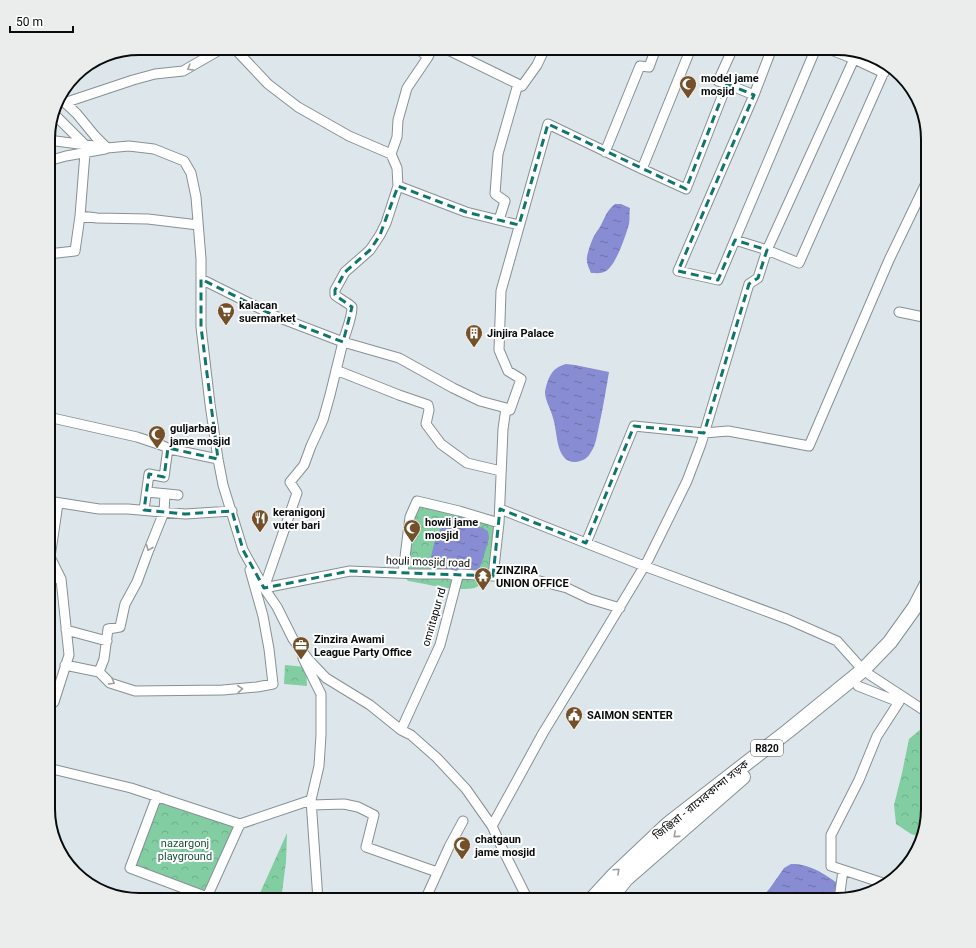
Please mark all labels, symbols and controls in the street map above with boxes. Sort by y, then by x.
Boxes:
scale bar [10,8,73,34]
text: 50 m [16,15,43,29]
one-way arrow [187,63,194,70]
place label: model jame mosjid [701,72,759,98]
mosque icon: model jame mosjid [678,74,698,99]
place label: kalacan suermarket [239,299,296,325]
supermarket icon: kalacan suermarket [216,301,236,326]
building icon: Jinjira Palace [464,323,484,348]
place label: Jinjira Palace [487,327,554,340]
place label: guljarbag jame mosjid [169,422,230,448]
mosque icon: guljarbag jame mosjid [147,424,167,449]
place label: keranigonj vuter bari [273,506,325,532]
restaurant icon: keranigonj vuter bari [250,508,270,533]
place label: howli jame mosjid [425,516,478,542]
mosque icon: howli jame mosjid [402,518,422,543]
one-way arrow [146,544,154,551]
street label: houli mosjid road [386,554,470,570]
place label: ZINZIRA UNION OFFICE [496,564,569,590]
temple icon: ZINZIRA UNION OFFICE [473,566,493,591]
street label: omritapur rd [419,586,449,648]
place label: Zinzira Awami League Party Office [314,633,412,659]
office icon: Zinzira Awami League Party Office [291,635,311,660]
one-way arrow [108,678,115,685]
one-way arrow [237,684,243,693]
public building icon: SAIMON SENTER [564,705,584,730]
place label: SAIMON SENTER [587,709,673,722]
road number: R820 [751,740,783,756]
street label: জিঞ্জিরা - রামেরকান্দা সড়ক [650,757,751,843]
one-way arrow [673,830,681,837]
place label: chatgaun jame mosjid [474,833,535,859]
mosque icon: chatgaun jame mosjid [452,835,472,860]
park label: nazargonj playground [158,837,212,863]
one-way arrow [613,869,620,876]

